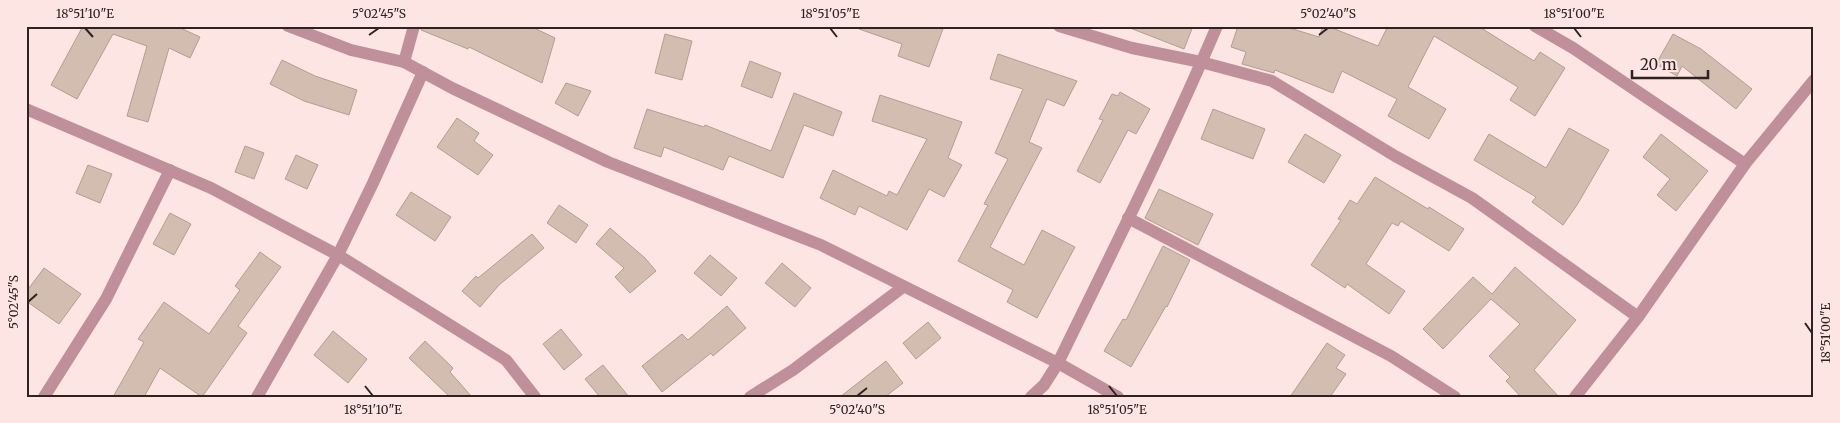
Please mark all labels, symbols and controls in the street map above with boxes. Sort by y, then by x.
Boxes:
text: 18°51'10"E [56,6,114,21]
text: 5°02'45"S [352,6,406,21]
text: 18°51'05"E [800,6,860,21]
text: 5°02'40"S [1300,6,1356,21]
text: 18°51'00"E [1544,6,1605,21]
scale bar [1632,48,1709,80]
text: 20 m [1640,55,1677,74]
text: 5°02'45"S [6,275,21,329]
text: 18°51'00"E [1818,302,1833,363]
text: 18°51'10"E [344,402,402,417]
text: 5°02'40"S [829,402,885,417]
text: 18°51'05"E [1087,402,1147,417]

